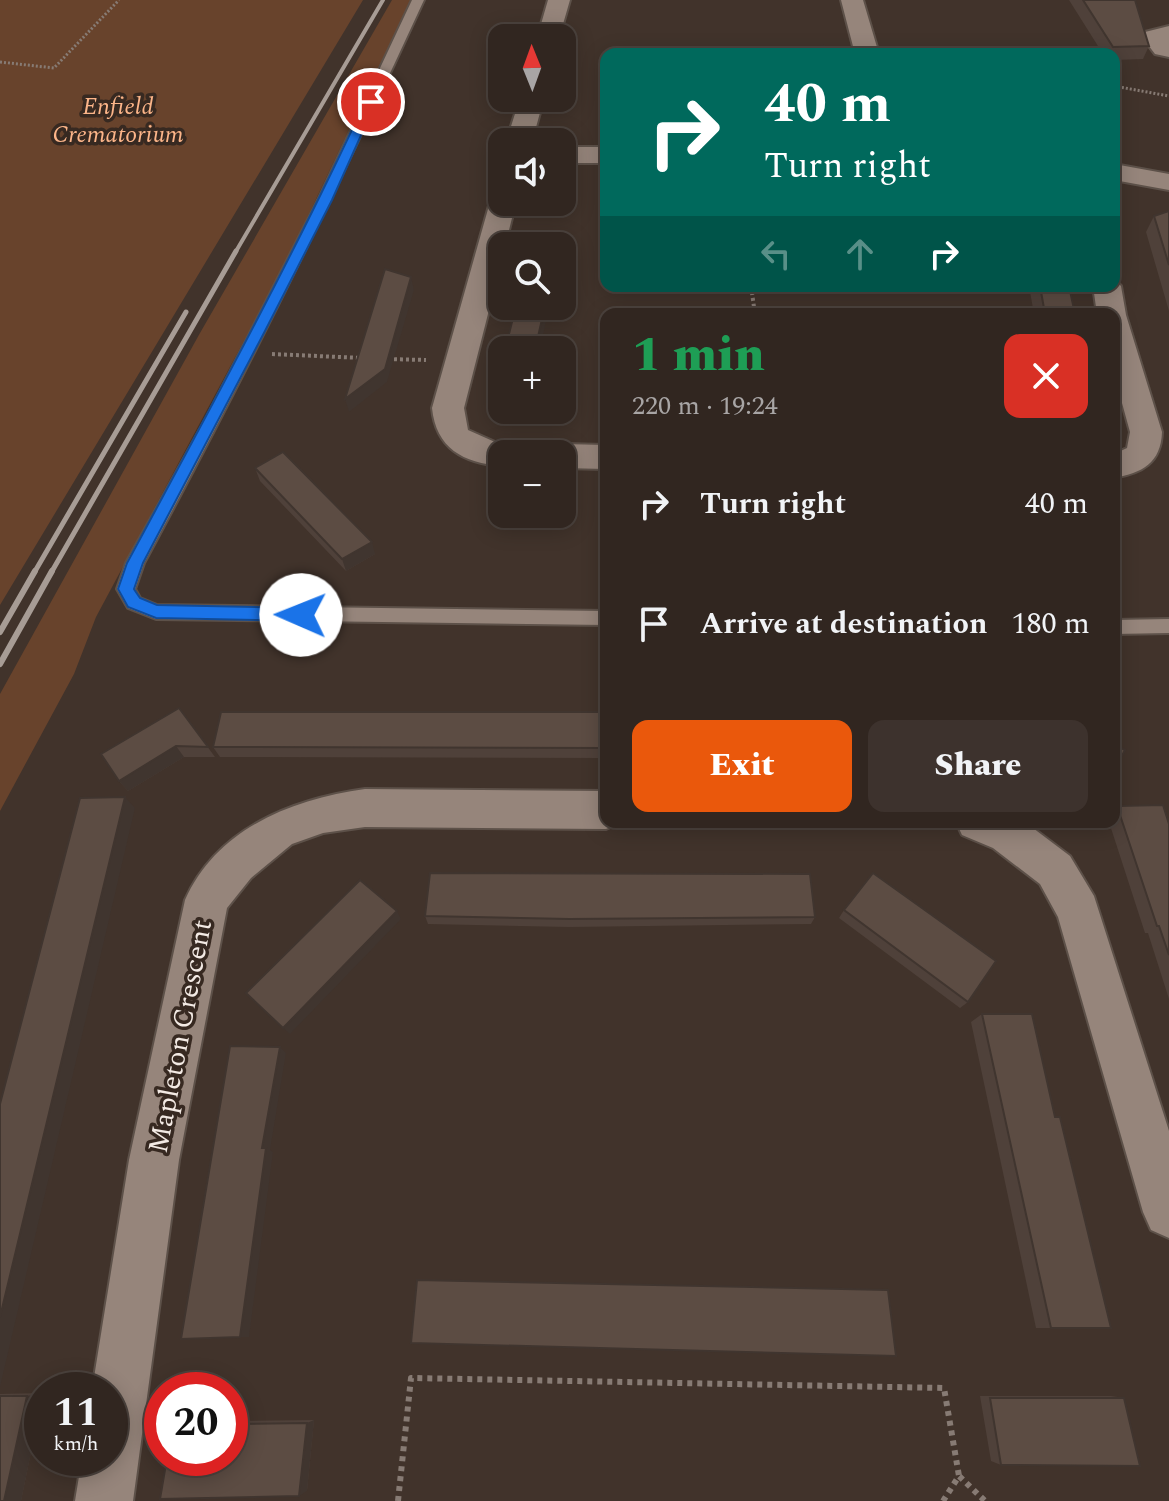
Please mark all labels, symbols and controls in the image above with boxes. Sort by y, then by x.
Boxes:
north arrow [488,24,576,112]
map controls [488,24,576,528]
text: 40 m [764,62,891,147]
pin [337,68,405,136]
icon: arrive [349,80,393,124]
icon: right [632,80,736,184]
park label: Enfield Crematorium [53,89,184,153]
button: sound [488,128,576,216]
text: Turn right [764,139,931,194]
button: search [488,232,576,320]
icon: left [754,232,798,276]
icon: ahead [838,232,882,276]
icon: right [922,232,966,276]
text: 1 min [632,319,765,392]
button: close [1004,334,1088,418]
button: + [488,336,576,424]
text: 220 m · 19:24 [632,386,778,426]
button: − [488,440,576,528]
text: Turn right [700,481,846,527]
text: 40 m [1025,481,1088,527]
icon: right [632,482,676,526]
position arrow [259,573,343,657]
text: Arrive at destination [700,601,987,647]
text: 180 m [1011,601,1090,647]
icon: arrive [632,602,676,646]
button: Exit [632,720,852,812]
button: Share [868,720,1088,812]
street label: Mapleton Crescent [137,916,224,1157]
speed limit sign: 20 [144,1372,248,1476]
text: 11 [54,1383,98,1444]
text: km/h [54,1429,99,1459]

